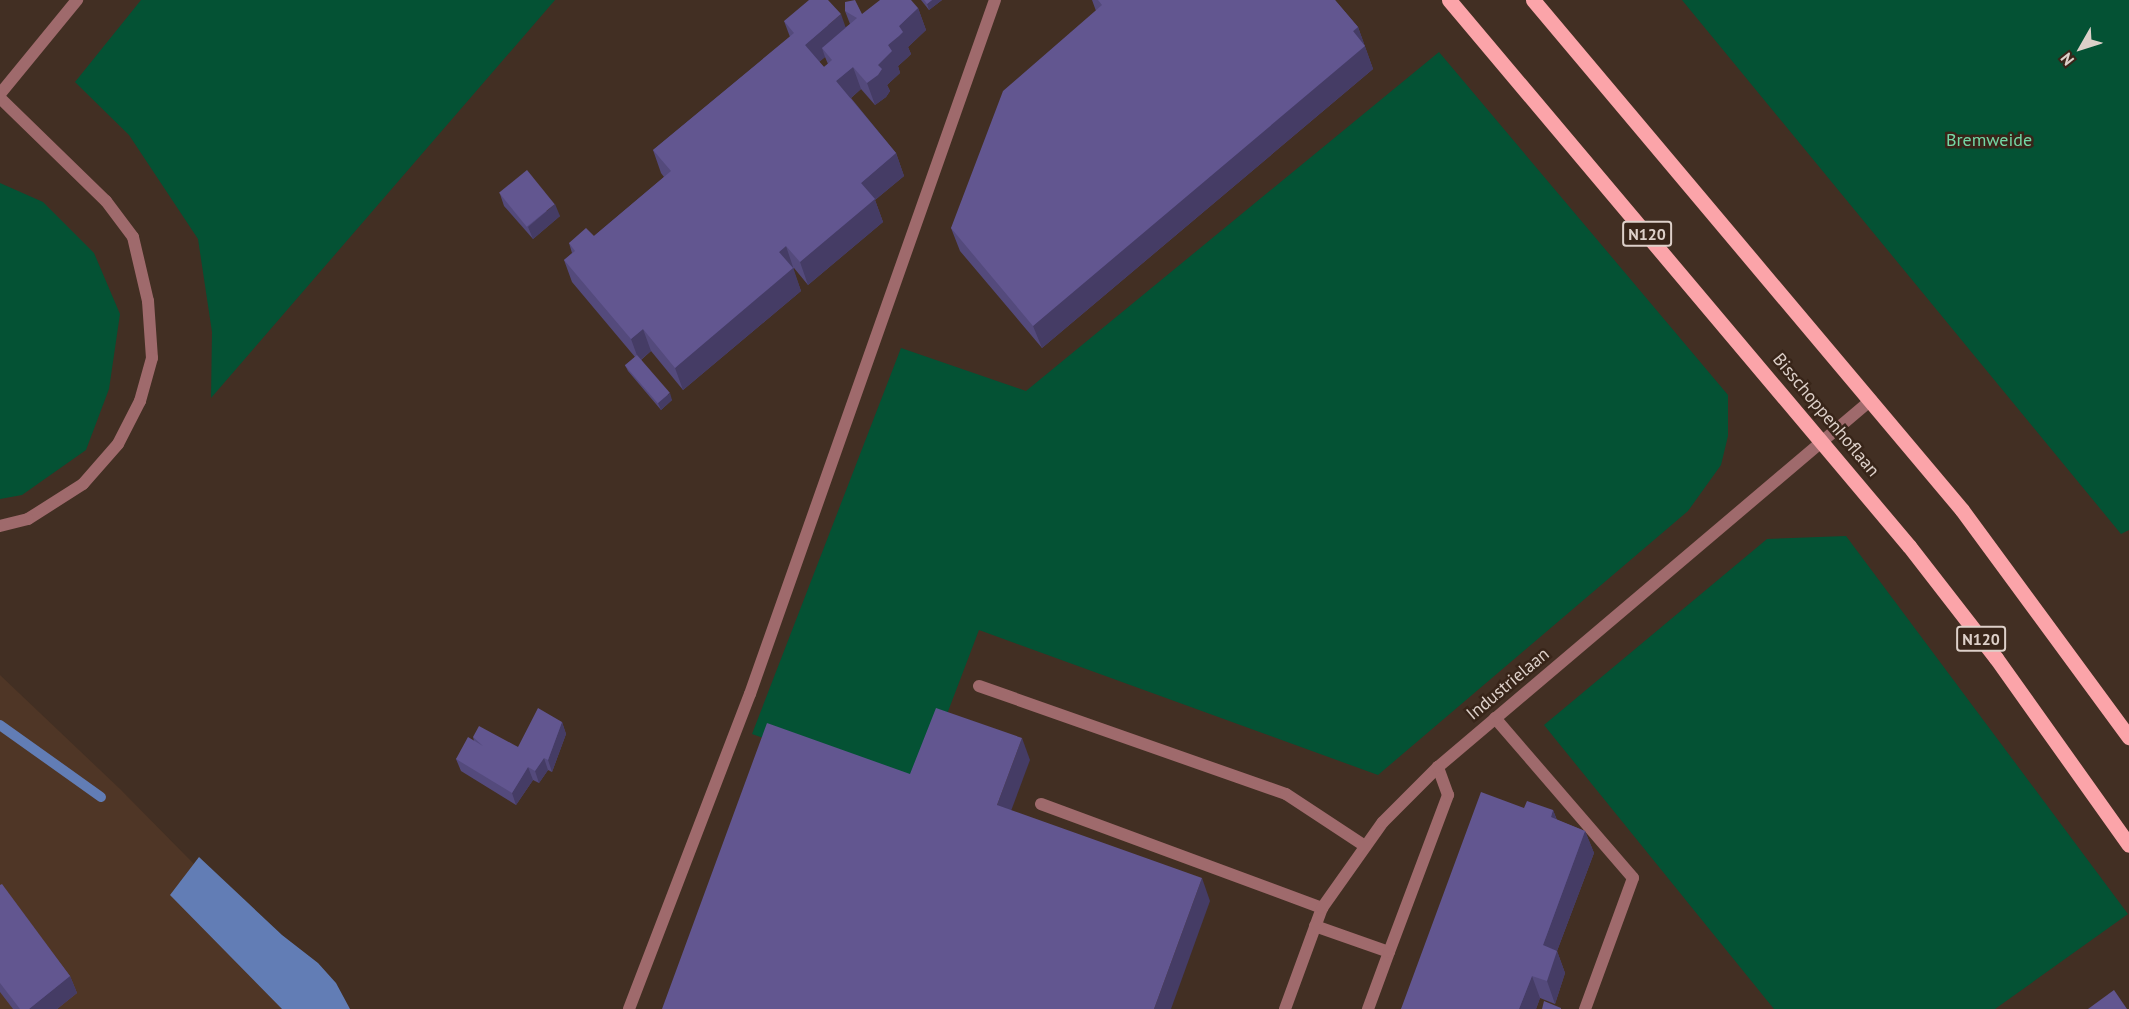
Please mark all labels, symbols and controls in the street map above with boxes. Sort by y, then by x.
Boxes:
north arrow [2051,18,2111,78]
text: N [2056,49,2078,70]
park label: Bremweide [1946,129,2032,151]
road number: N120 [1622,221,1672,247]
street label: Bisschoppenhoflaan [1768,349,1884,481]
road number: N120 [1956,626,2006,652]
street label: Industrielaan [1462,643,1554,725]

